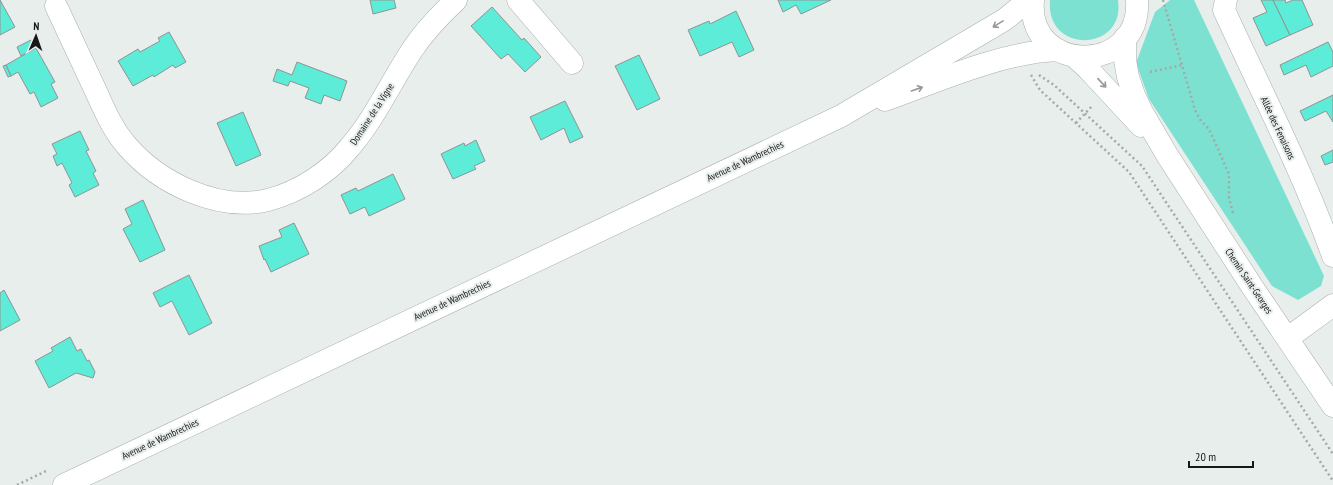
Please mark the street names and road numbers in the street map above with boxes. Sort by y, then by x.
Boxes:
street label: Domaine de la Vigne [347,81,397,147]
street label: Allée des Fenaisons [1258,94,1299,162]
street label: Avenue de Wambrechies [704,137,786,185]
street label: Chemin Saint-Georges [1222,246,1276,317]
street label: Avenue de Wambrechies [411,276,493,324]
street label: Avenue de Wambrechies [119,415,201,463]

